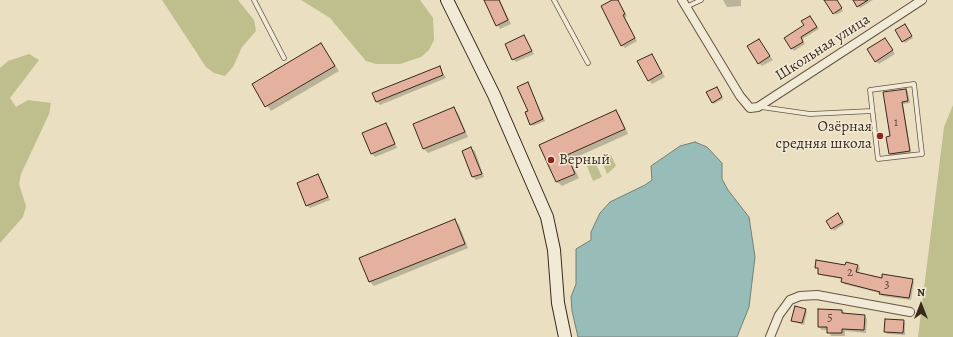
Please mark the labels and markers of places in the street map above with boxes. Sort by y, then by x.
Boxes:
place label: Озёрная средняя школа [776,118,872,153]
marker: Озёрная средняя школа [875,131,885,141]
place label: Верный [559,151,610,169]
marker: Верный [546,155,556,165]

